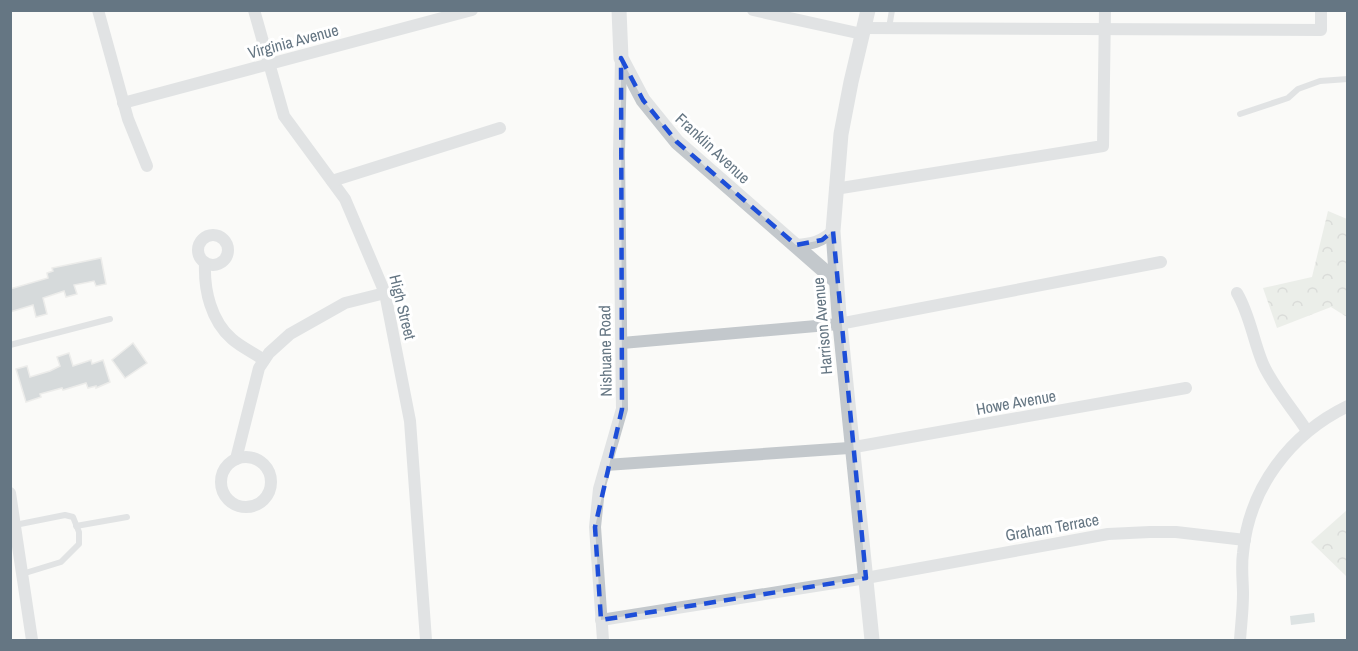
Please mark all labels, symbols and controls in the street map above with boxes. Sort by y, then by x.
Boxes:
street label: Virginia Avenue [245,18,341,64]
street label: Franklin Avenue [671,108,755,188]
street label: High Street [384,272,422,342]
street label: Harrison Avenue [807,276,837,376]
street label: Nishuane Road [593,305,617,397]
street label: Howe Avenue [974,384,1058,420]
street label: Graham Terrace [1004,508,1100,546]

